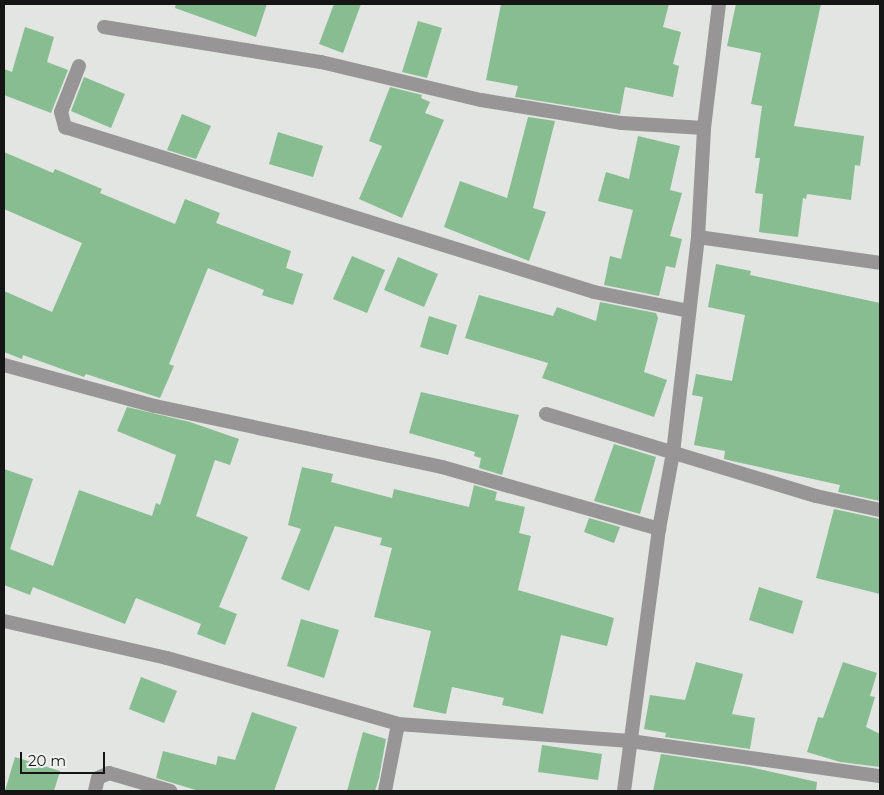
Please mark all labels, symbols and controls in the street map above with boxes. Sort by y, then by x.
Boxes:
scale bar [22,742,108,774]
text: 20 m [28,751,66,770]

